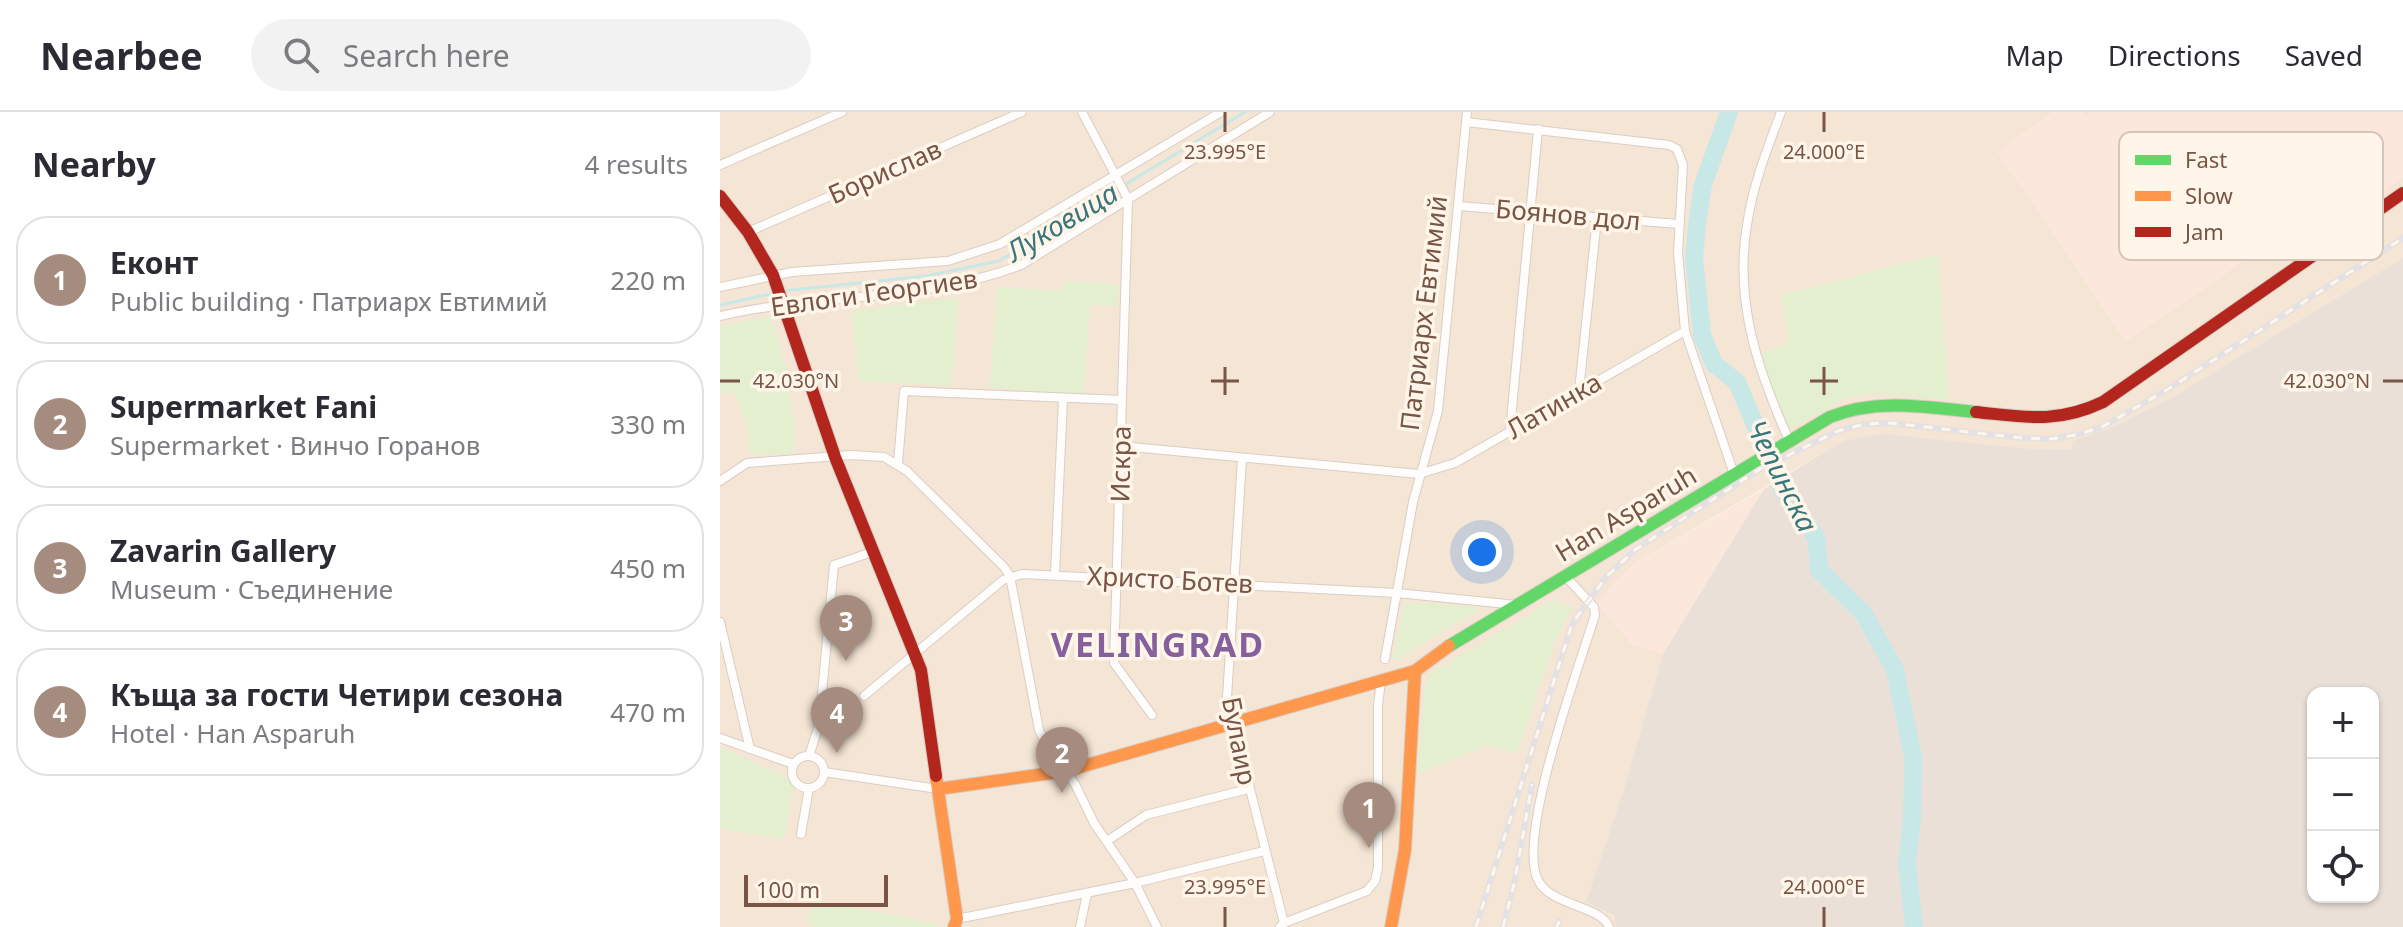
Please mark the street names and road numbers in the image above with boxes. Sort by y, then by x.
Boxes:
street label: Борислав [822,130,947,212]
street label: Боянов дол [1494,190,1642,238]
street label: Патриарх Евтимий [1391,193,1455,432]
street label: Евлоги Георгиев [768,260,980,324]
street label: Латинка [1499,363,1608,447]
street label: Искра [1101,425,1139,503]
street label: Han Asparuh [1548,457,1703,570]
street label: Христо Ботев [1086,557,1254,601]
street label: Булаир [1214,694,1266,788]

